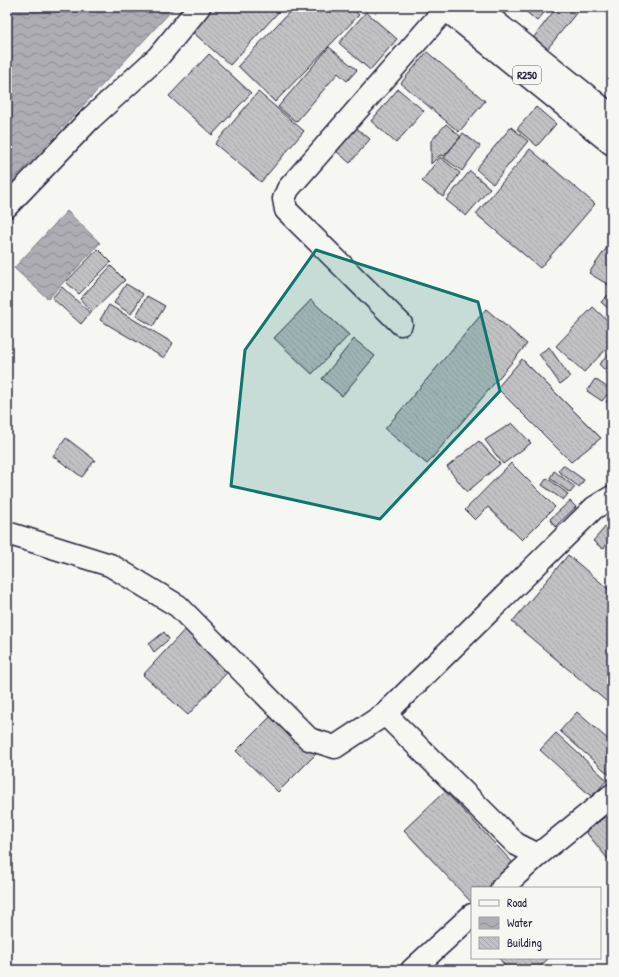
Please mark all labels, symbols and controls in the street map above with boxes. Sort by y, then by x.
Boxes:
road number: R250 [513,66,541,84]
legend [471,887,601,959]
text: Road [507,894,527,911]
text: Water [507,914,533,931]
text: Building [507,934,542,951]

